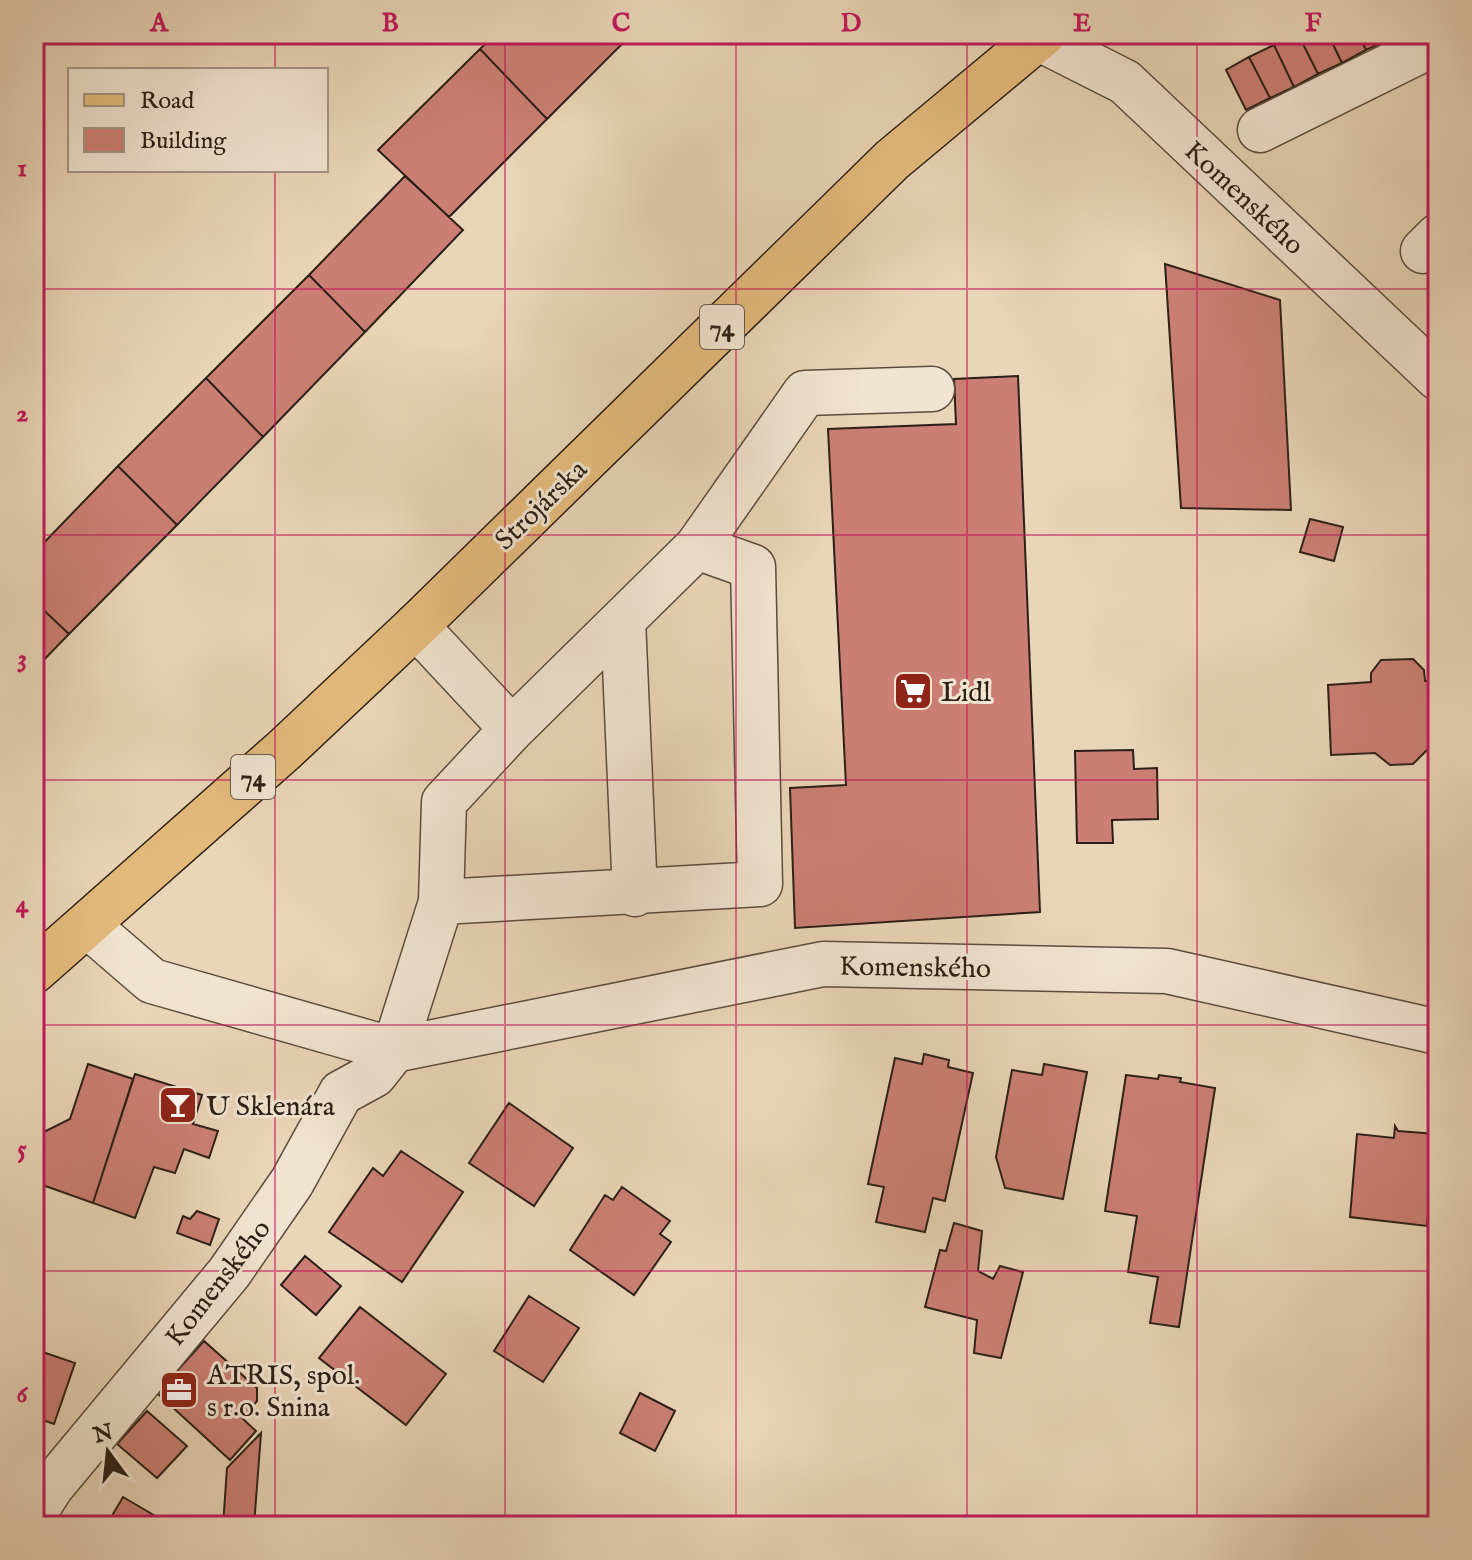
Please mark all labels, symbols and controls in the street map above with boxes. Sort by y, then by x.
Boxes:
text: A [149,7,169,40]
text: B [381,7,399,40]
text: C [612,7,631,40]
text: D [841,7,862,40]
text: E [1073,7,1091,40]
text: F [1305,7,1322,40]
legend [68,68,328,172]
text: Road [140,86,194,117]
text: Building [140,126,227,157]
street label: Komenského [1176,134,1311,263]
text: 1 [17,152,27,185]
road number: 74 [700,305,744,349]
text: 2 [16,397,28,430]
street label: Strojárska [488,453,596,558]
text: 3 [17,642,27,675]
supermarket icon: Lidl [892,670,934,712]
place label: Lidl [941,676,991,711]
road number: 74 [231,755,275,799]
text: 4 [16,888,30,921]
street label: Komenského [839,950,991,987]
bar icon: U Sklenára [157,1084,199,1126]
place label: U Sklenára [206,1090,336,1125]
text: 5 [17,1133,27,1166]
street label: Komenského [158,1213,280,1354]
place label: ATRIS, spol. s r.o. Snina [206,1359,360,1426]
office icon: ATRIS, spol. s r.o. Snina [158,1369,200,1411]
text: 6 [17,1378,29,1411]
north arrow [68,1412,148,1492]
text: N [90,1419,116,1451]

